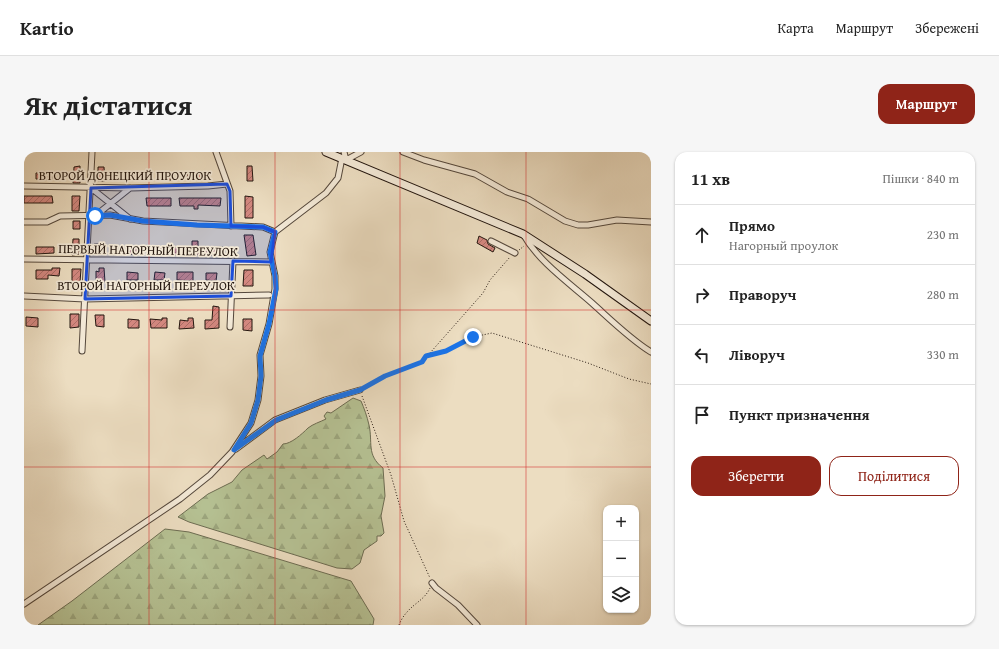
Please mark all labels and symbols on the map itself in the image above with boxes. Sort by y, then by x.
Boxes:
street label: ВТОРОЙ ДОНЕЦКИЙ ПРОУЛОК [39,166,211,185]
route start [86,207,104,225]
street label: ПЕРВЫЙ НАГОРНЫЙ ПЕРЕУЛОК [58,239,238,261]
street label: ВТОРОЙ НАГОРНЫЙ ПЕРЕУЛОК [57,276,235,295]
route end [464,328,482,346]

